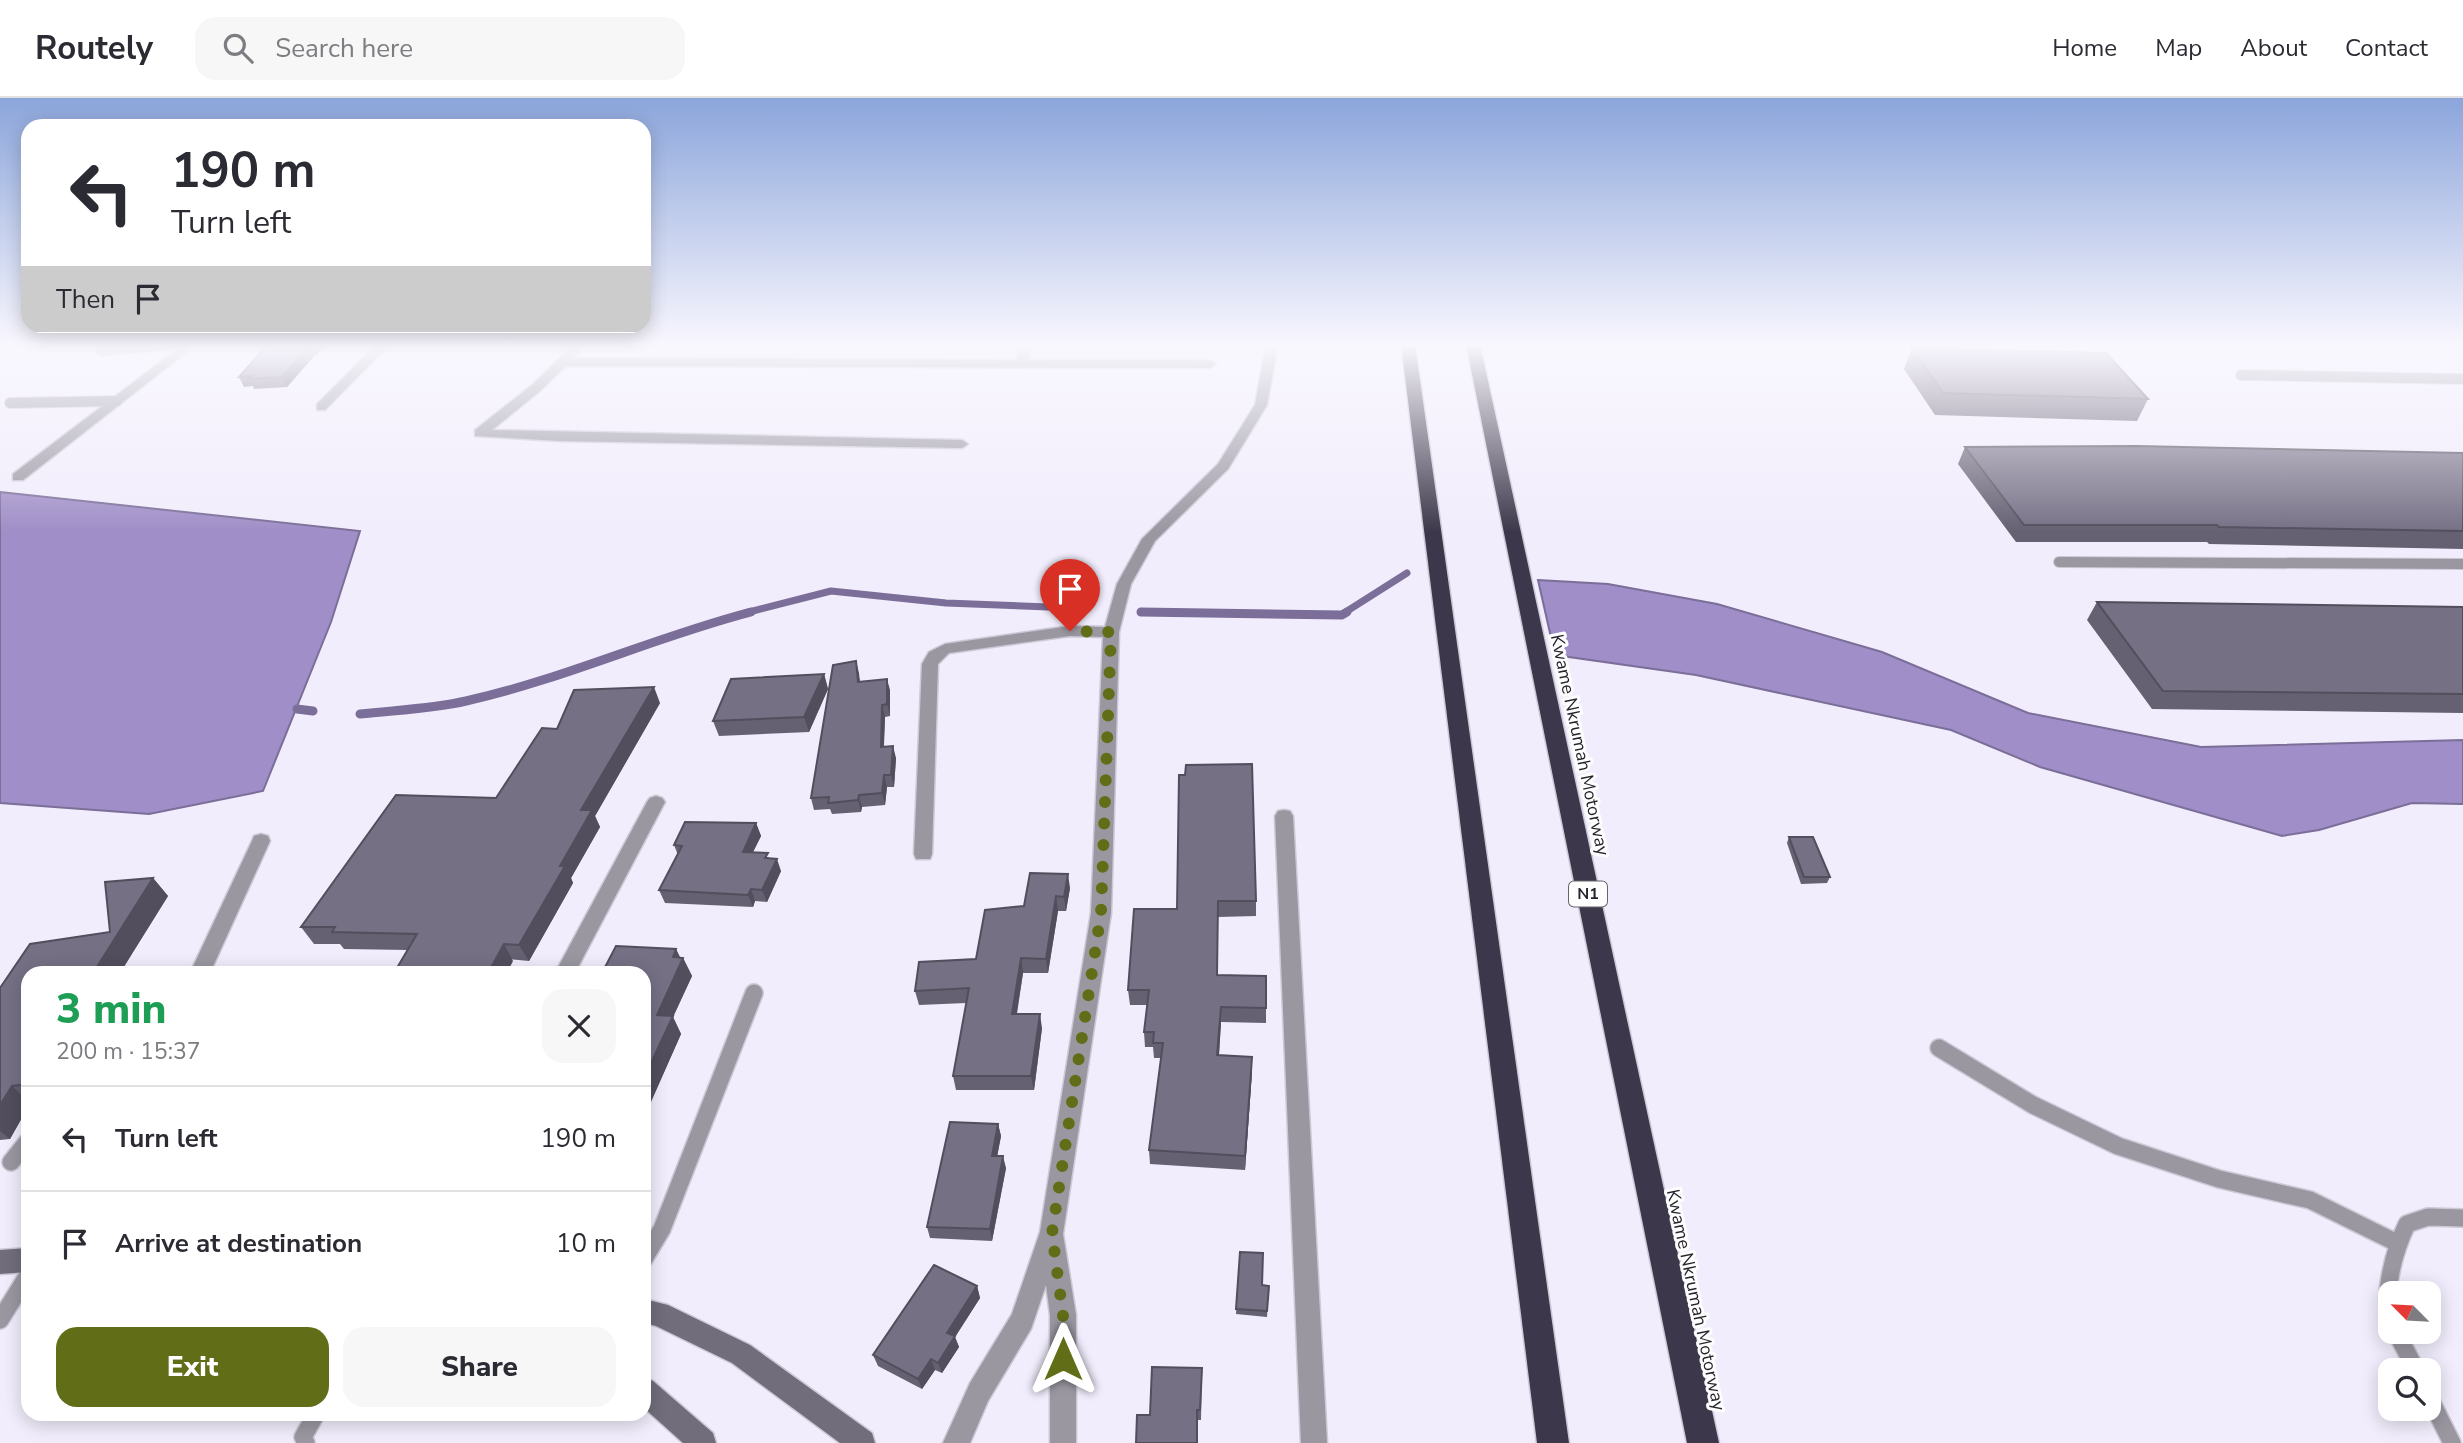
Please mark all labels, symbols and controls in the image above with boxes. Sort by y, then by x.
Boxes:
search box [195,17,685,80]
text: Routely [35,26,153,71]
icon: search [219,29,257,67]
text: Search here [275,31,413,66]
text: Home [2052,32,2117,64]
text: Map [2155,32,2202,64]
text: About [2240,32,2307,64]
text: Contact [2345,32,2428,64]
text: 190 m [171,137,315,204]
icon: left [56,147,147,238]
text: Turn left [171,201,291,244]
icon: arrive [129,280,167,318]
text: Then [56,282,115,317]
pin [1040,559,1100,631]
icon: arrive [1051,570,1089,608]
street label: Kwame Nkrumah Motorway [1545,632,1615,859]
road number: N1 [1569,881,1607,906]
text: 3 min [56,981,166,1038]
button: close [542,989,616,1063]
text: 200 m · 15:37 [56,1036,201,1067]
icon: left [56,1120,94,1158]
text: Turn left [115,1121,218,1156]
text: 190 m [540,1121,616,1156]
street label: Kwame Nkrumah Motorway [1661,1187,1731,1414]
icon: arrive [56,1225,94,1263]
text: Arrive at destination [115,1226,362,1261]
text: 10 m [556,1226,616,1261]
north arrow [2378,1281,2441,1344]
map controls [2378,1281,2441,1421]
position arrow [1026,1322,1100,1396]
button: Exit [56,1327,329,1407]
button: Share [343,1327,616,1407]
button: search [2378,1358,2441,1421]

